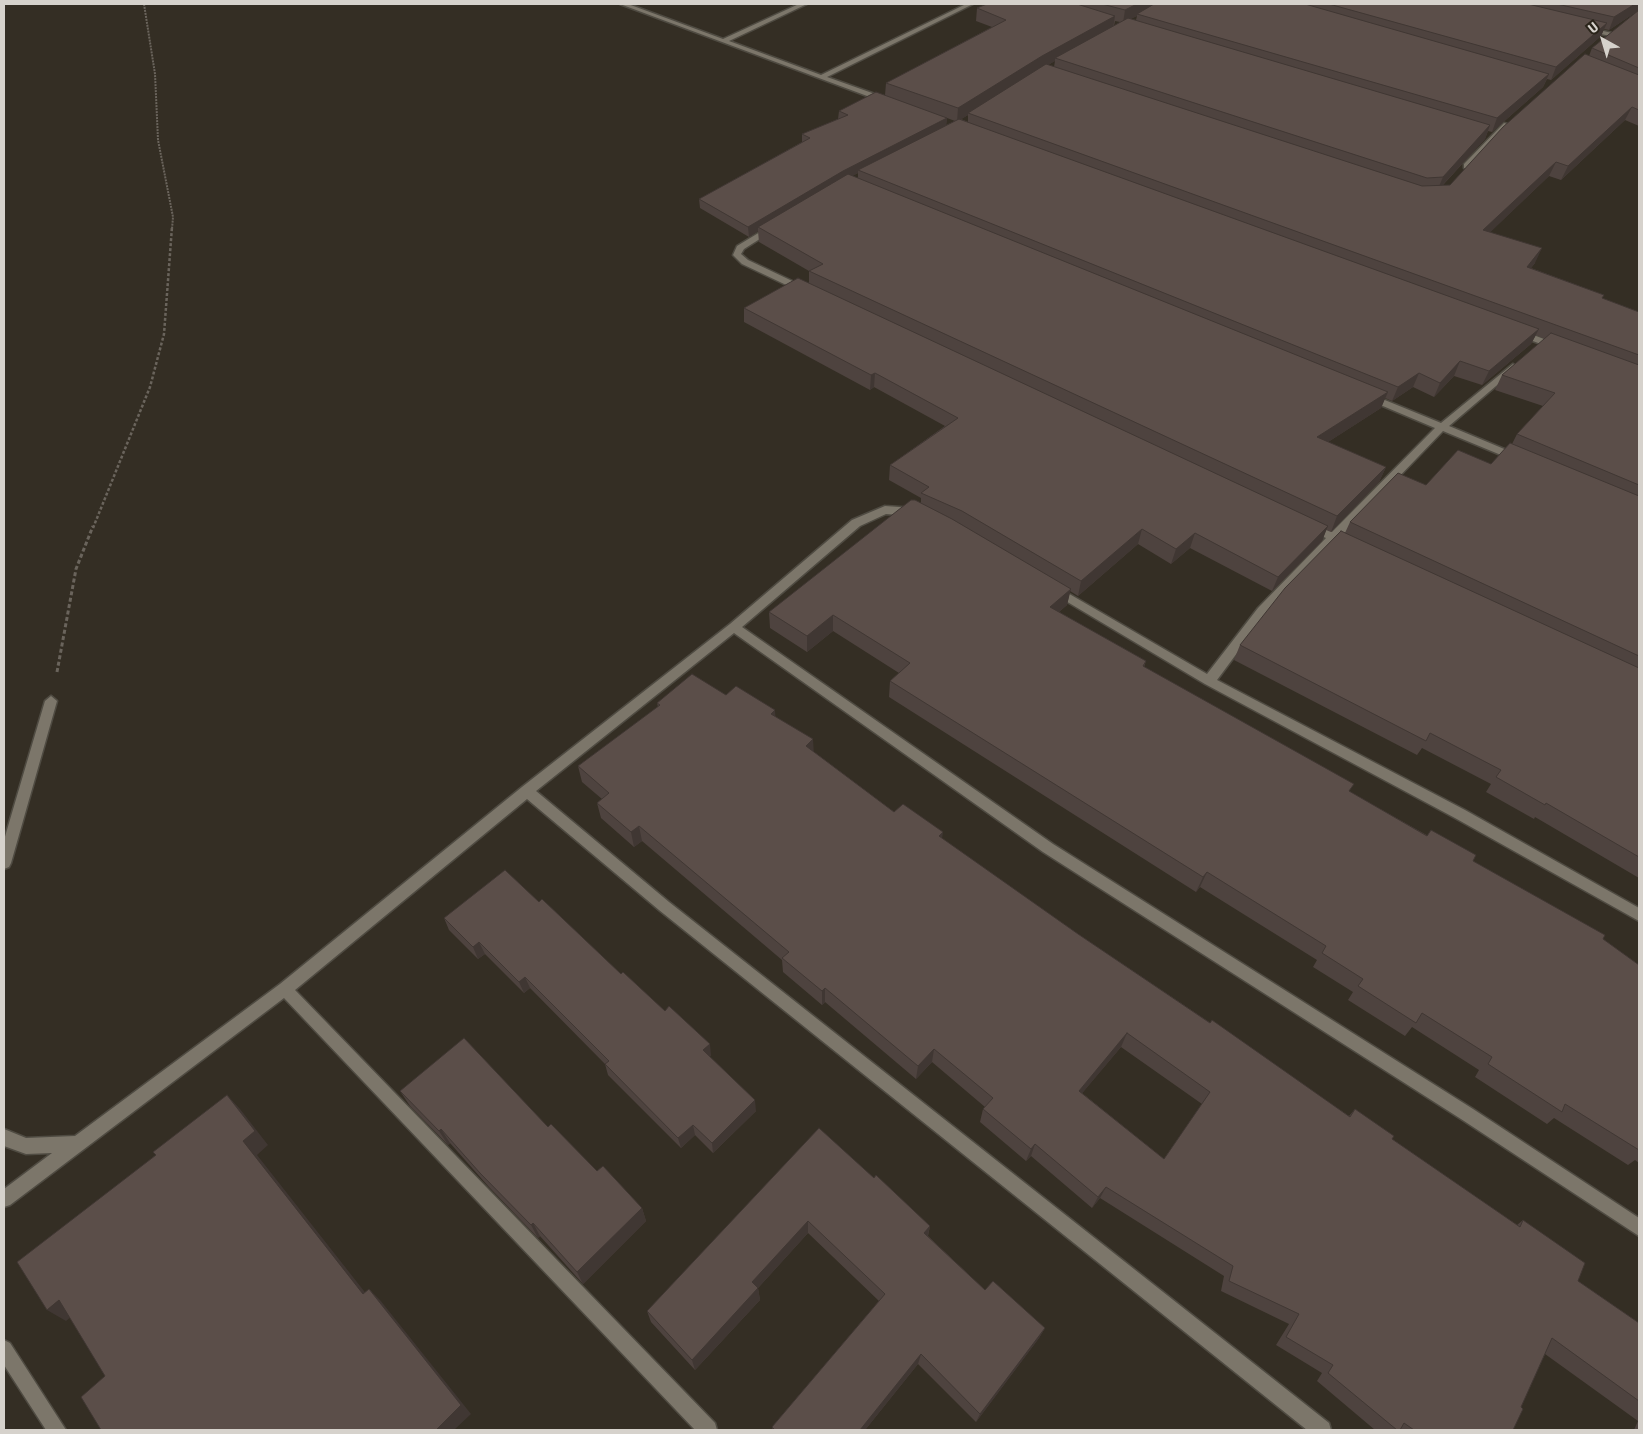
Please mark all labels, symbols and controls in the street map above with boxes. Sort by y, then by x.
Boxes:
north arrow [1578,15,1628,65]
text: U [1585,19,1602,37]

